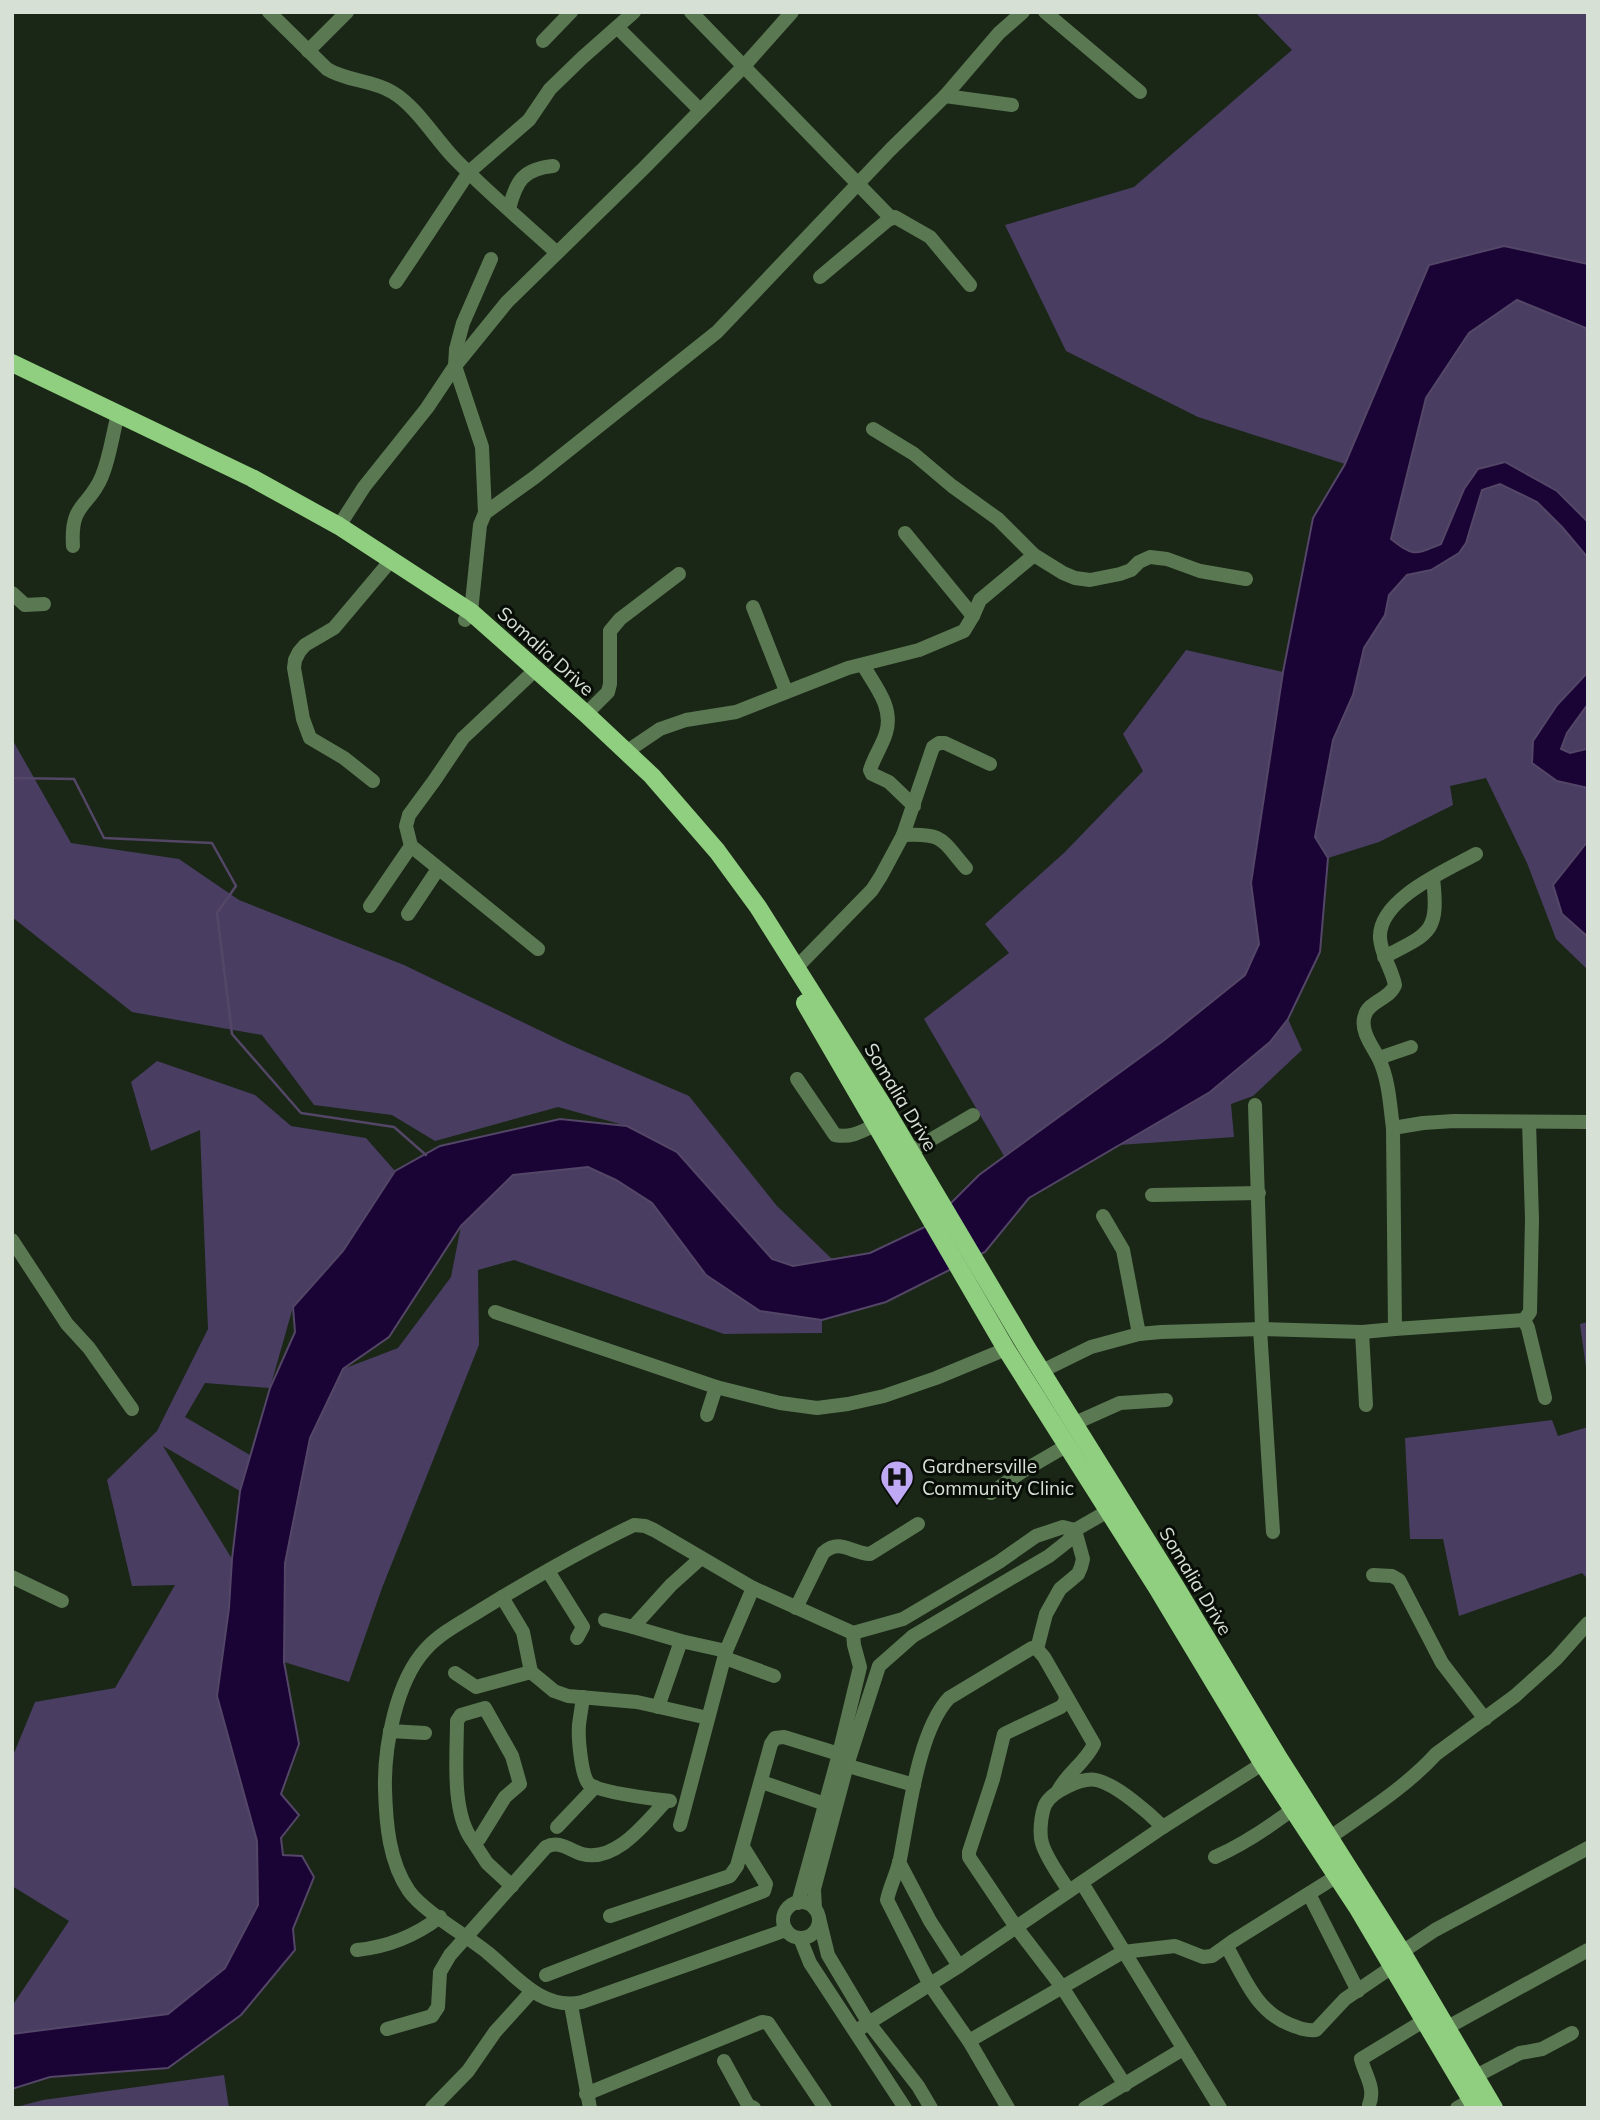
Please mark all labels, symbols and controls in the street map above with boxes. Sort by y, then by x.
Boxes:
street label: Somalia Drive [493,601,599,701]
street label: Somalia Drive [859,1038,943,1156]
place label: Gardnersville Community Clinic [922,1454,1074,1500]
hospital icon: Gardnersville Community Clinic [878,1458,916,1507]
street label: Somalia Drive [1154,1522,1238,1640]

